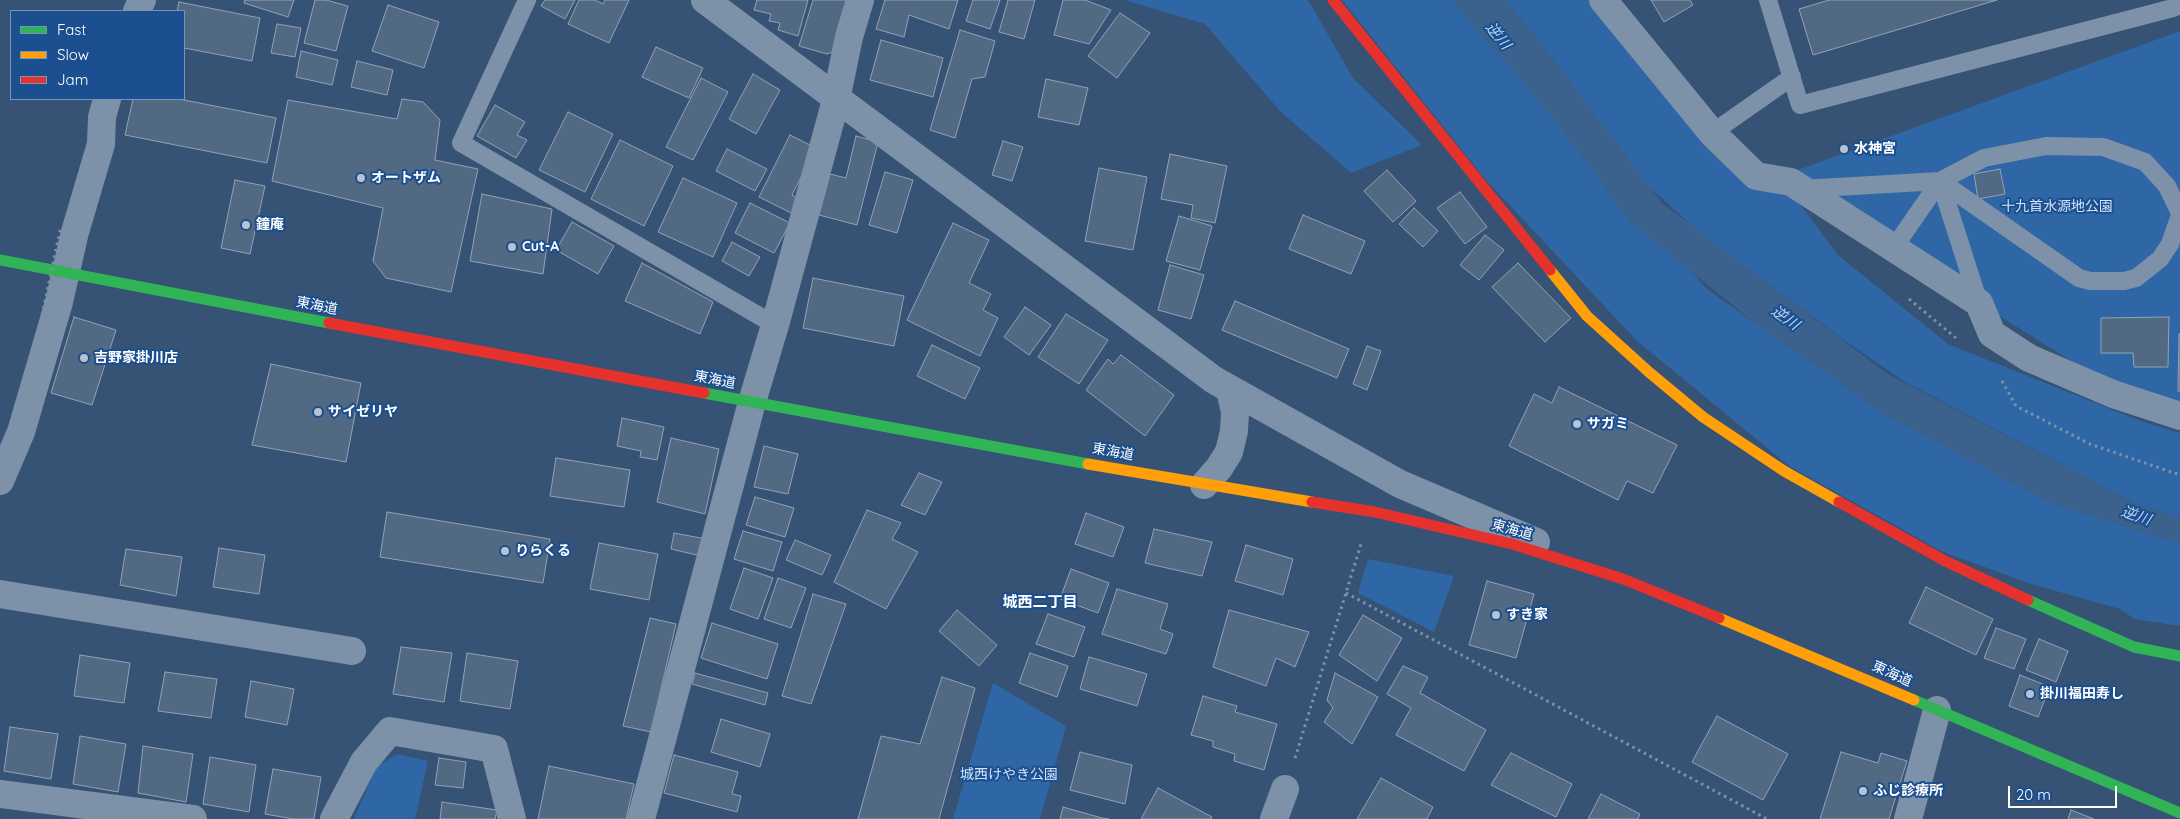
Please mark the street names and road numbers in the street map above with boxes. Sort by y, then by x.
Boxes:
street label: 東海道 [295,294,339,318]
street label: 東海道 [693,368,737,392]
street label: 東海道 [1091,440,1135,464]
street label: 東海道 [1490,516,1534,544]
street label: 東海道 [1869,658,1915,690]

